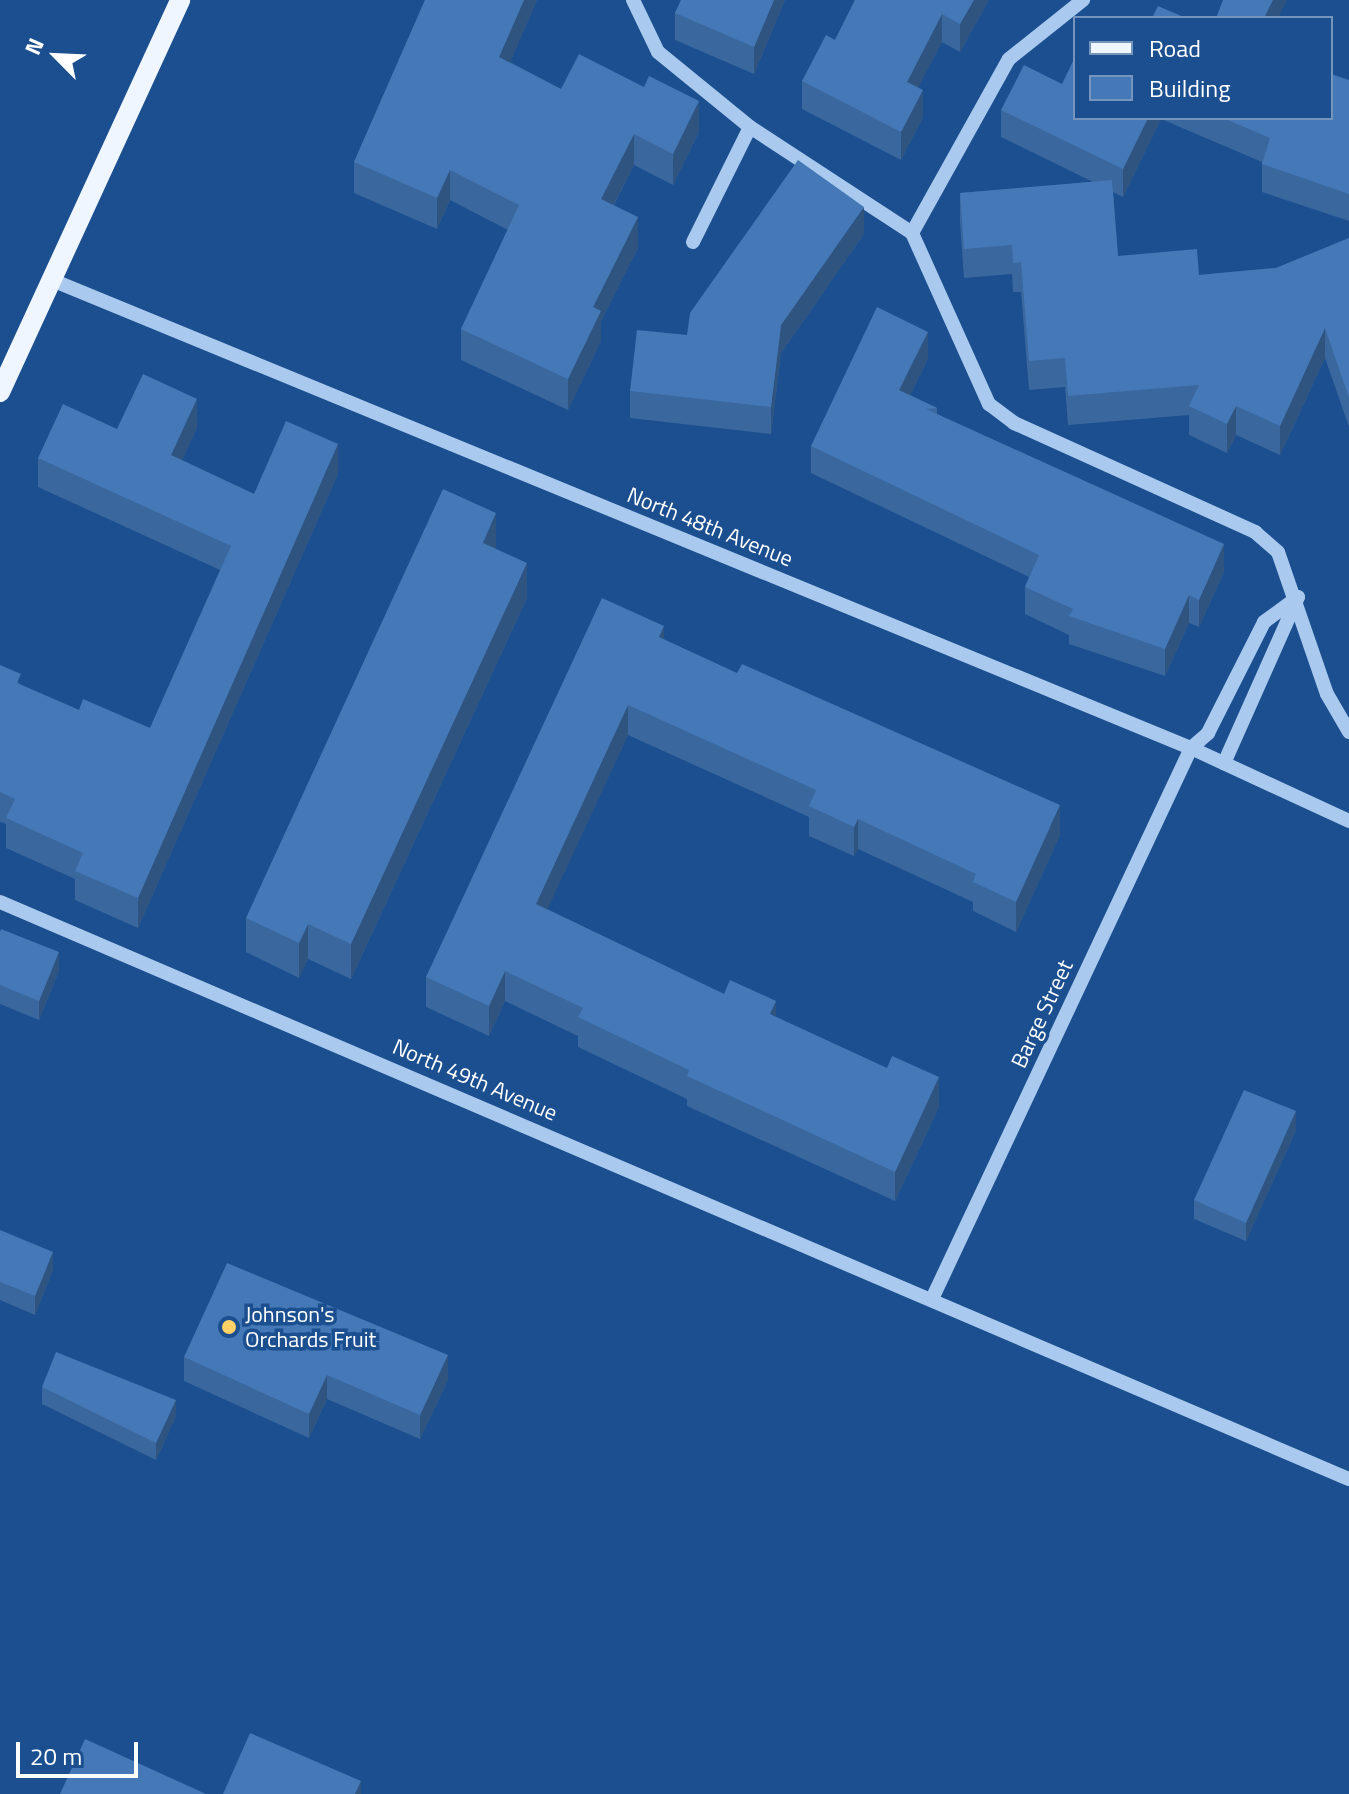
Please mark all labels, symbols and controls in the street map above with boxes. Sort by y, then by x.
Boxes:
north arrow [16,16,96,96]
legend [1073,16,1333,120]
text: Road [1149,30,1201,66]
text: N [15,32,53,60]
text: Building [1149,70,1231,106]
street label: North 48th Avenue [623,482,797,572]
street label: Barge Street [1006,956,1078,1072]
street label: North 49th Avenue [389,1033,561,1127]
place label: Johnson's Orchards Fruit [245,1301,376,1352]
marker: Johnson's Orchards Fruit [220,1318,238,1336]
scale bar [20,1726,142,1776]
text: 20 m [30,1738,82,1774]

